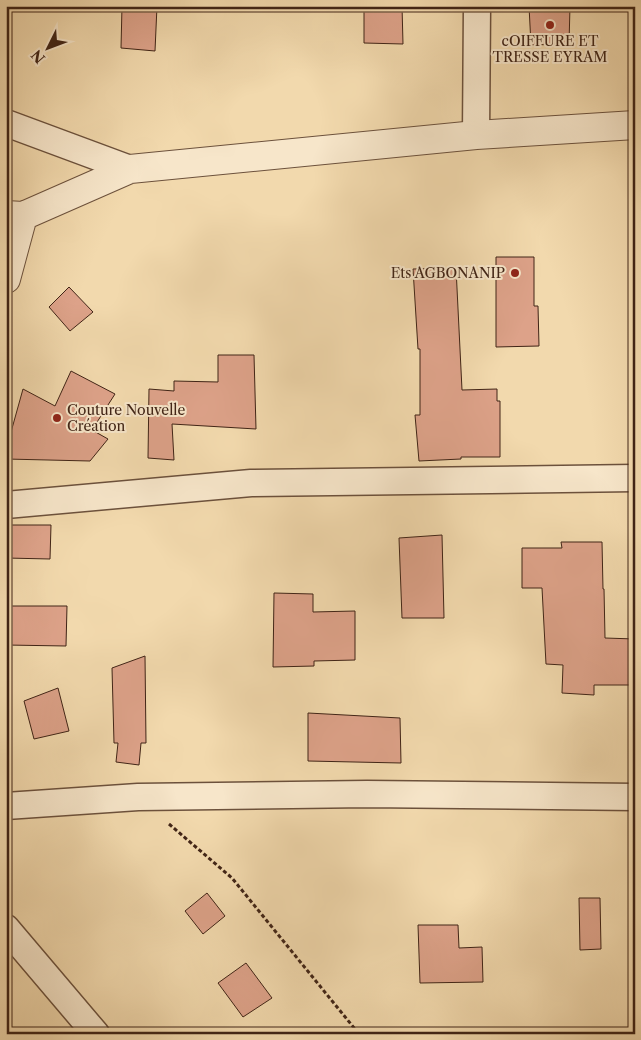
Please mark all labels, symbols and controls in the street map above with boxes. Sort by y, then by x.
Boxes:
marker: cOIFFURE ET TRESSE EYRAM [544,19,556,31]
north arrow [22,22,72,72]
place label: cOIFFURE ET TRESSE EYRAM [493,32,607,66]
text: N [28,46,49,67]
place label: Ets AGBONANIP [391,264,505,282]
marker: Ets AGBONANIP [509,267,521,279]
place label: Couture Nouvelle Création [67,401,185,435]
marker: Couture Nouvelle Création [51,412,63,424]

